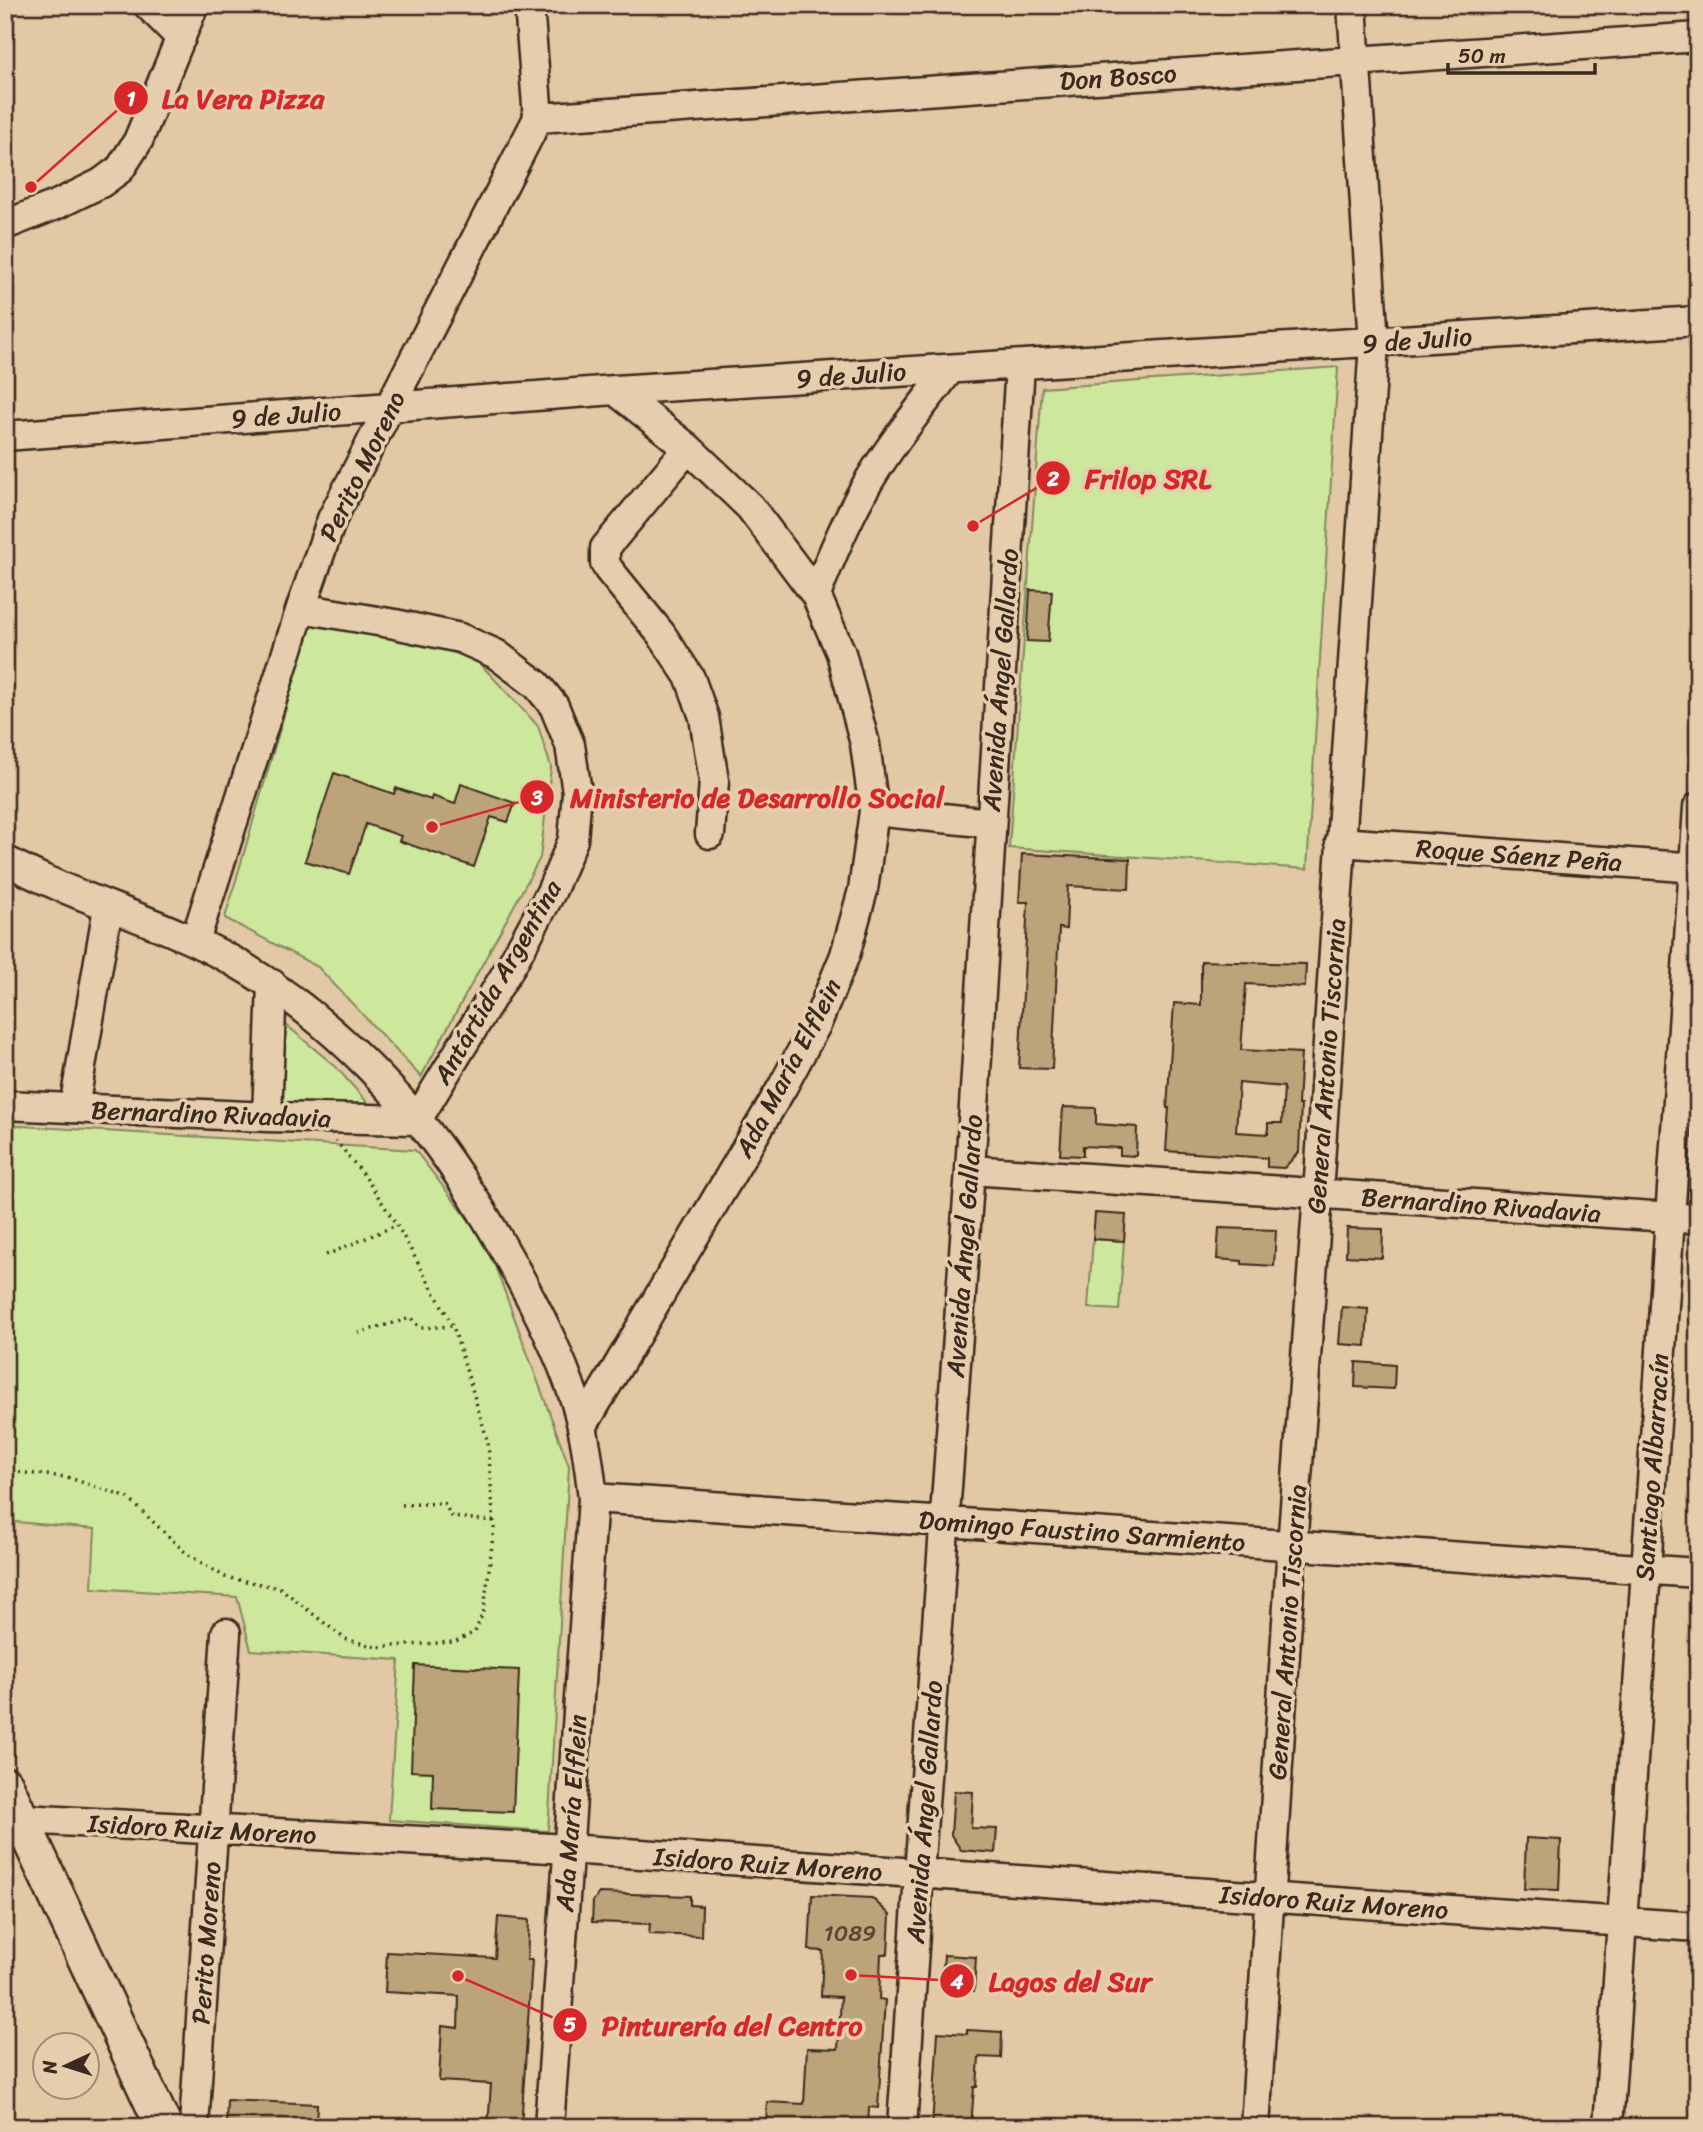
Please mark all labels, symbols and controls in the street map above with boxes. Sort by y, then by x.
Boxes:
scale bar [1448,32,1594,76]
text: 50 m [1458,37,1506,75]
street label: Don Bosco [1058,50,1178,104]
callout: La Vera Pizza [113,74,338,123]
text: La Vera Pizza [162,74,325,123]
text: 1 [126,80,136,118]
street label: 9 de Julio [1360,313,1474,367]
street label: 9 de Julio [794,348,908,402]
street label: Perito Moreno [306,382,419,549]
street label: 9 de Julio [229,388,343,442]
callout: Frilop SRL [1036,454,1225,503]
text: Frilop SRL [1084,454,1212,503]
text: 2 [1046,460,1059,498]
street label: Avenida Ángel Gallardo [968,547,1032,814]
callout: Ministerio de Desarrollo Social [520,773,959,822]
text: Ministerio de Desarrollo Social [569,773,945,822]
text: 3 [530,779,543,817]
street label: Roque Sáenz Peña [1415,825,1623,885]
street label: Antártida Argentina [419,870,575,1094]
street label: General Antonio Tiscornia [1293,917,1359,1215]
street label: Ada María Elflein [721,970,855,1167]
street label: Bernardino Rivadavia [90,1087,332,1141]
street label: Avenida Ángel Gallardo [932,1113,996,1380]
street label: Bernardino Rivadavia [1360,1174,1602,1236]
street label: Santiago Albarracín [1621,1352,1683,1582]
street label: General Antonio Tiscornia [1254,1483,1320,1781]
street label: Domingo Faustino Sarmiento [917,1497,1247,1565]
street label: Avenida Ángel Gallardo [892,1679,956,1946]
street label: Ada María Elflein [541,1713,601,1914]
street label: Isidoro Ruiz Moreno [85,1800,318,1858]
street label: Isidoro Ruiz Moreno [651,1833,884,1895]
street label: Perito Moreno [177,1860,235,2026]
street label: Isidoro Ruiz Moreno [1217,1871,1450,1933]
house number: 1089 [824,1913,876,1954]
callout: Lagos del Sur [939,1957,1166,2006]
text: Lagos del Sur [988,1957,1154,2006]
text: 4 [949,1963,964,2001]
callout: Pinturería del Centro [552,2001,877,2050]
text: Pinturería del Centro [602,2001,863,2050]
text: 5 [564,2006,577,2044]
north arrow [32,2030,102,2100]
text: N [33,2059,67,2076]

